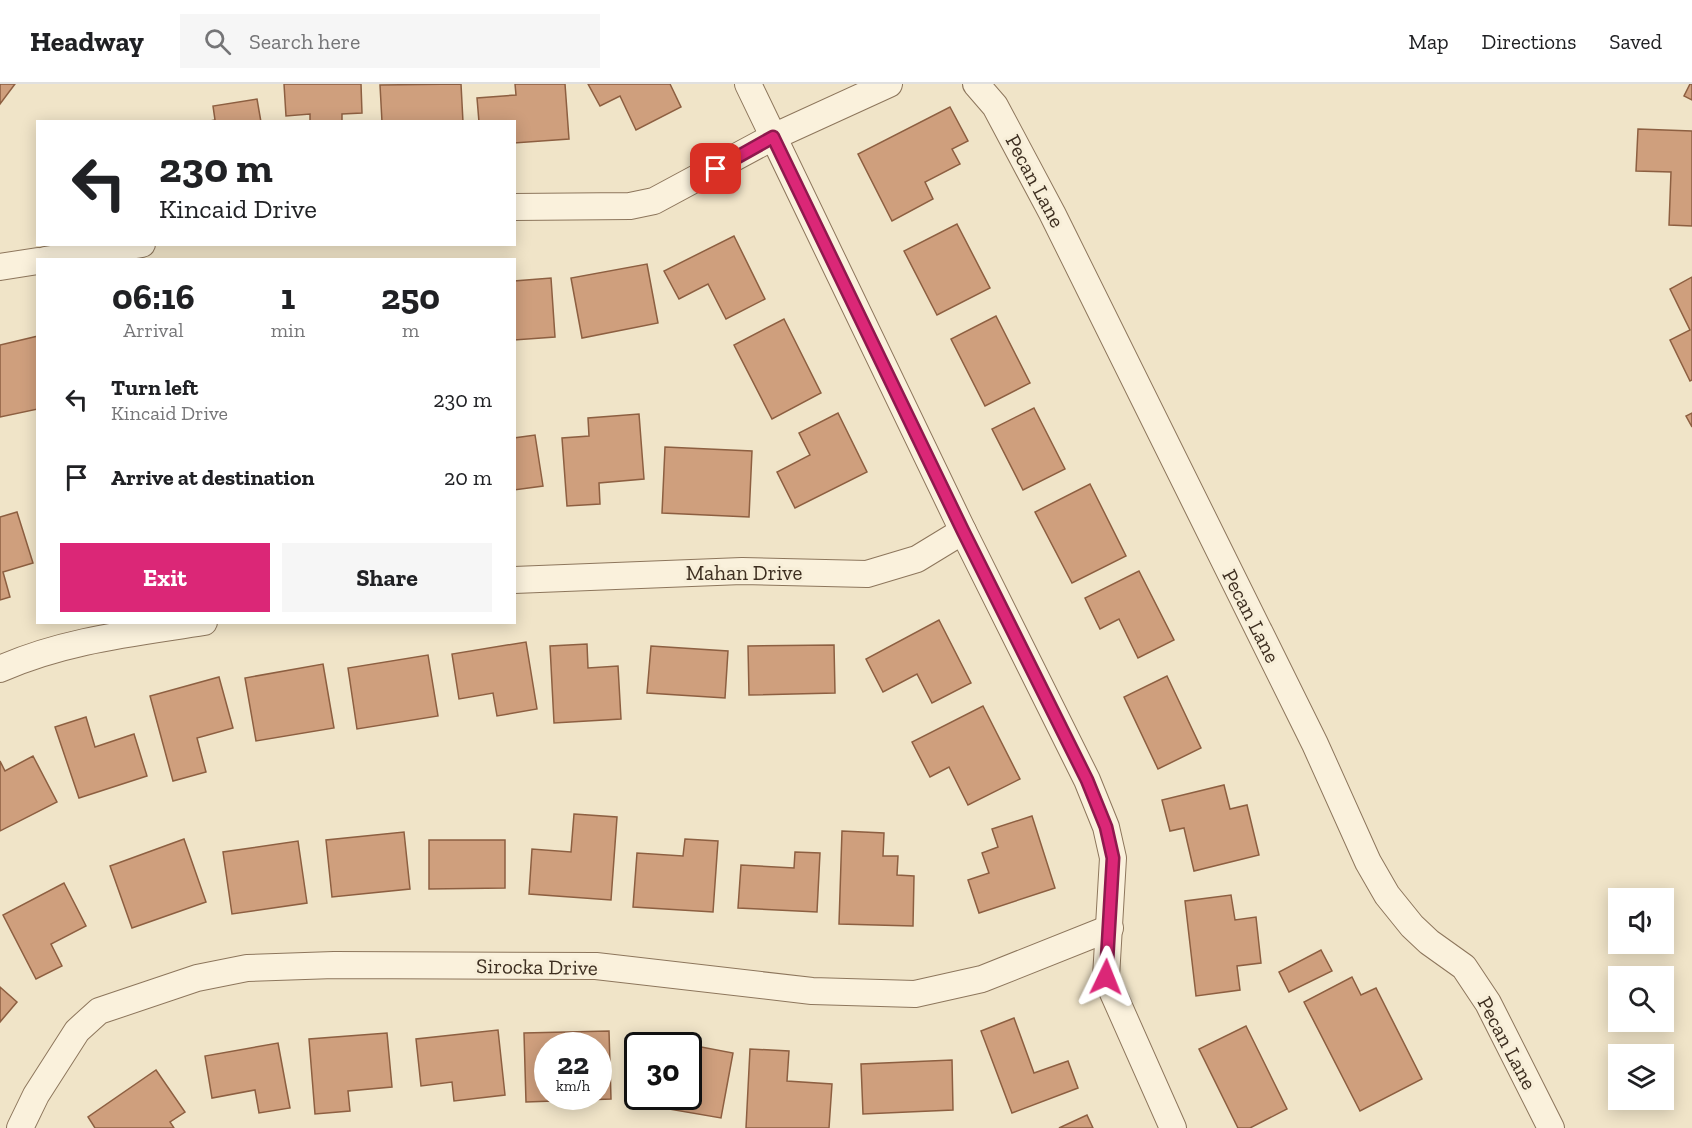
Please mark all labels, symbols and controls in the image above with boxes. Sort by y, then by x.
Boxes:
search box [180,14,600,68]
text: Headway [30,25,144,58]
icon: search [201,25,234,58]
text: Search here [249,28,360,55]
text: Map [1409,29,1449,54]
text: Directions [1482,29,1576,54]
text: Saved [1609,29,1662,54]
street label: Pecan Lane [1001,130,1070,232]
text: 230 m [159,142,273,193]
pin [690,143,741,194]
icon: left [60,144,138,222]
icon: arrive [699,152,732,185]
text: Kincaid Drive [159,193,317,225]
text: 06:16 [112,275,195,318]
text: 1 [281,275,295,318]
text: 250 [381,275,440,318]
text: Arrival [123,318,184,342]
text: min [271,318,305,342]
text: m [402,318,419,342]
text: Turn left [111,374,198,401]
icon: left [60,383,93,416]
text: 230 m [433,386,492,413]
text: Kincaid Drive [111,401,228,425]
icon: arrive [60,461,93,494]
text: Arrive at destination [111,464,314,491]
text: 20 m [444,464,492,491]
button: Exit [60,543,270,612]
button: Share [282,543,492,612]
street label: Mahan Drive [686,560,802,585]
street label: Pecan Lane [1217,565,1286,667]
map controls [1608,888,1674,1110]
button: sound [1608,888,1674,954]
position arrow [1074,945,1138,1009]
street label: Sirocka Drive [476,953,598,980]
button: search [1608,966,1674,1032]
street label: Pecan Lane [1473,992,1542,1094]
speed limit sign: 30 [624,1032,702,1110]
button: layers [1608,1044,1674,1110]
text: 22 [557,1046,589,1082]
text: km/h [556,1077,590,1095]

